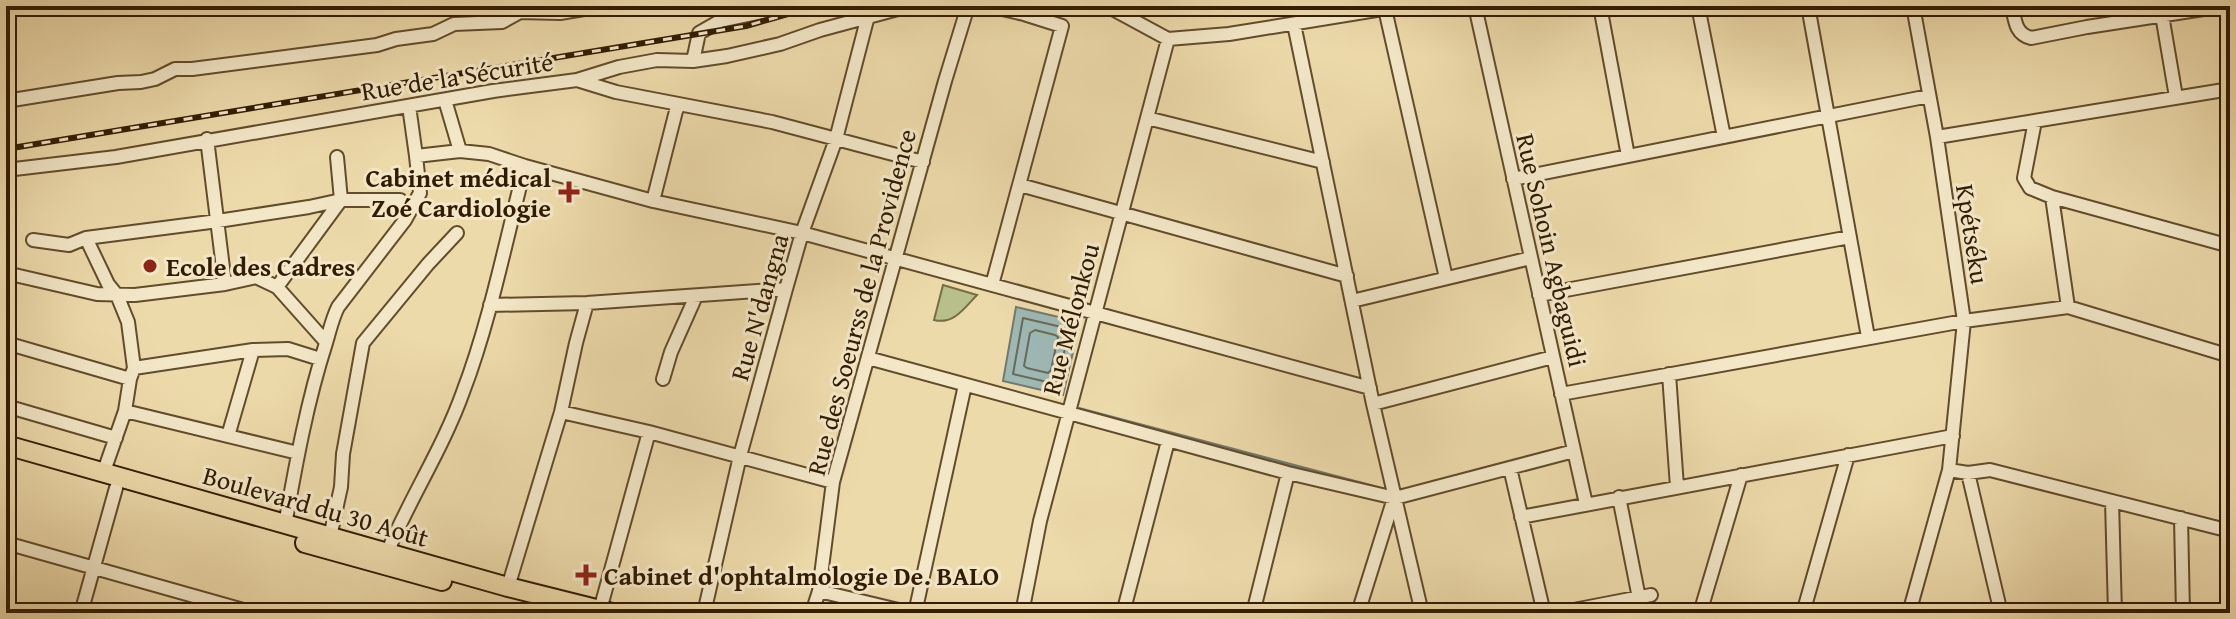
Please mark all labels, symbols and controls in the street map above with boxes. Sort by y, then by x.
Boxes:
street label: Rue de la Sécurité [358,42,556,110]
street label: Rue des Soeurss de la Providence [796,124,926,480]
street label: Rue Sohoin Agbaguidi [1506,129,1598,371]
place label: Cabinet médical Zoé Cardiologie [366,158,551,227]
marker: Cabinet médical Zoé Cardiologie [558,181,580,203]
street label: Kpétséku [1946,181,2000,287]
street label: Rue N'dangna [719,228,799,385]
street label: Rue Mélonkou [1031,239,1109,399]
place label: Ecole des Cadres [166,247,355,286]
marker: Ecole des Cadres [141,257,159,275]
street label: Boulevard du 30 Août [199,455,433,557]
place label: Cabinet d'ophtalmologie De. BALO [604,556,999,595]
marker: Cabinet d'ophtalmologie De. BALO [575,564,597,586]

